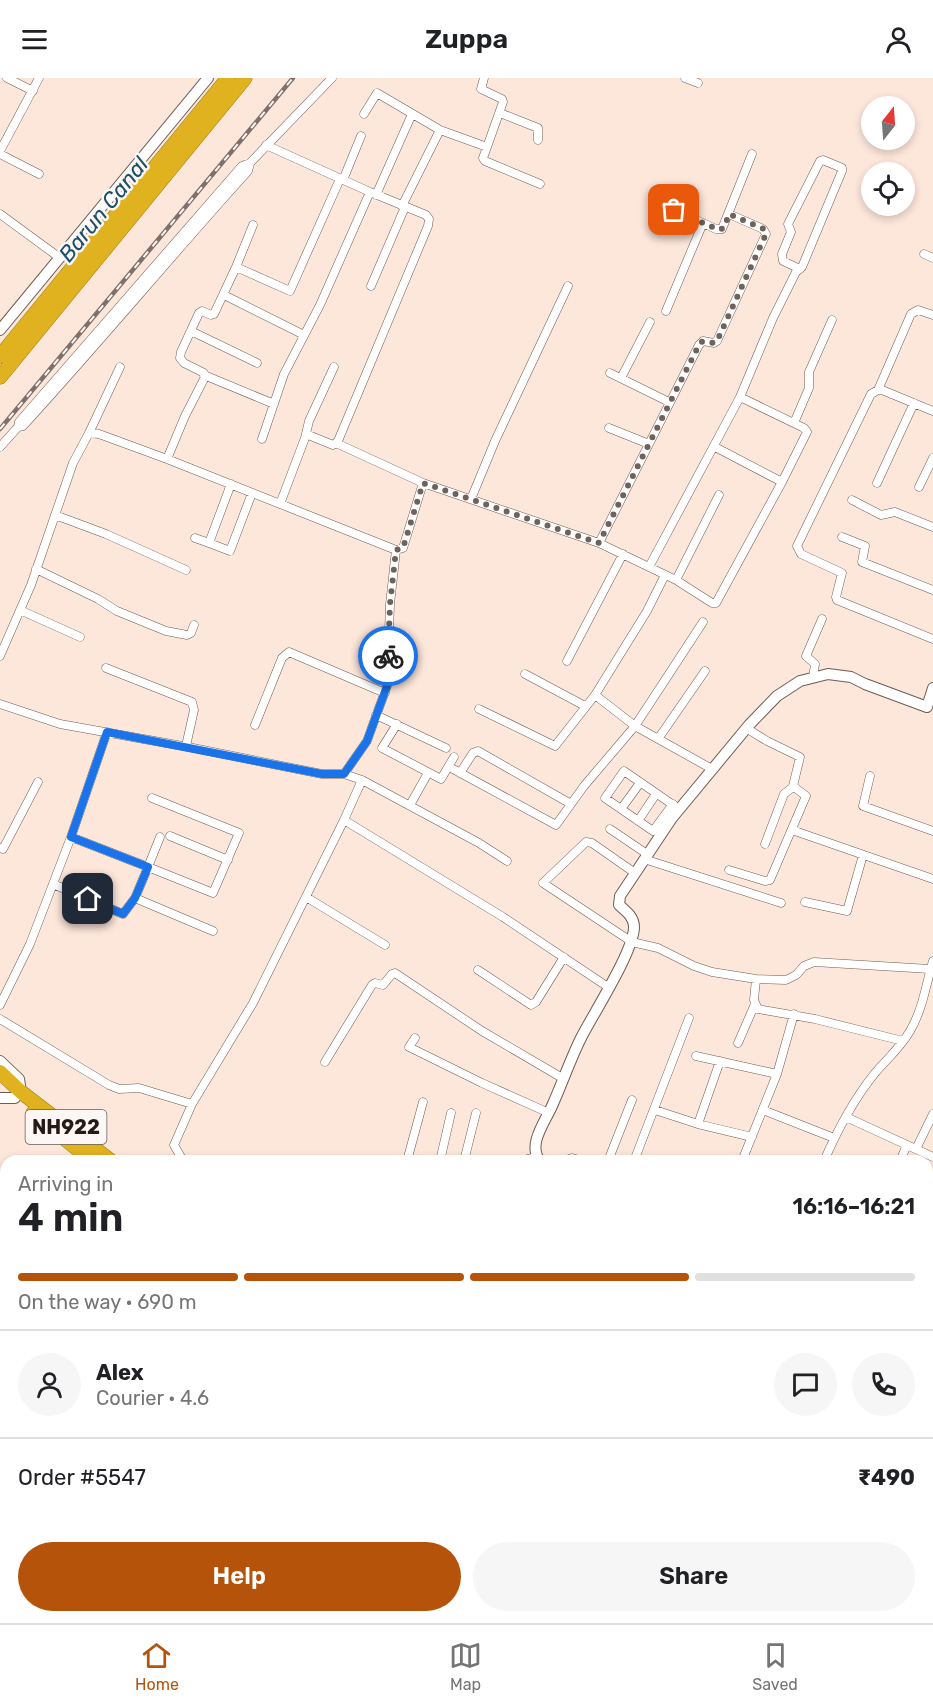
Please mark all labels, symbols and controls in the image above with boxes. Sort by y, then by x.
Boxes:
icon: menu [18,23,51,56]
text: Zuppa [425,23,508,55]
icon: person [882,23,915,56]
north arrow [861,96,915,150]
map controls [861,96,915,216]
water label: Barun Canal [53,151,154,267]
button: locate [861,162,915,216]
pin [648,184,699,235]
icon: bag [657,193,690,226]
courier [358,626,418,686]
icon: bike [372,640,405,673]
pin [62,873,113,924]
icon: home [71,882,104,915]
road number: NH922 [26,1110,106,1144]
text: Arriving in [18,1172,113,1196]
text: 16:16–16:21 [792,1193,915,1220]
text: 4 min [18,1195,123,1241]
text: On the way · 690 m [18,1290,197,1314]
button: person [18,1353,81,1416]
button: chat [774,1353,837,1416]
button: phone [852,1353,915,1416]
text: Alex [96,1359,144,1386]
text: Courier · 4.6 [96,1386,209,1410]
text: Order #5547 [18,1464,146,1491]
text: ₹490 [858,1464,915,1491]
button: Help [18,1542,461,1611]
button: Share [473,1542,915,1611]
tab: Home [135,1639,179,1694]
tab: Map [449,1639,482,1694]
tab: Saved [752,1639,798,1694]

